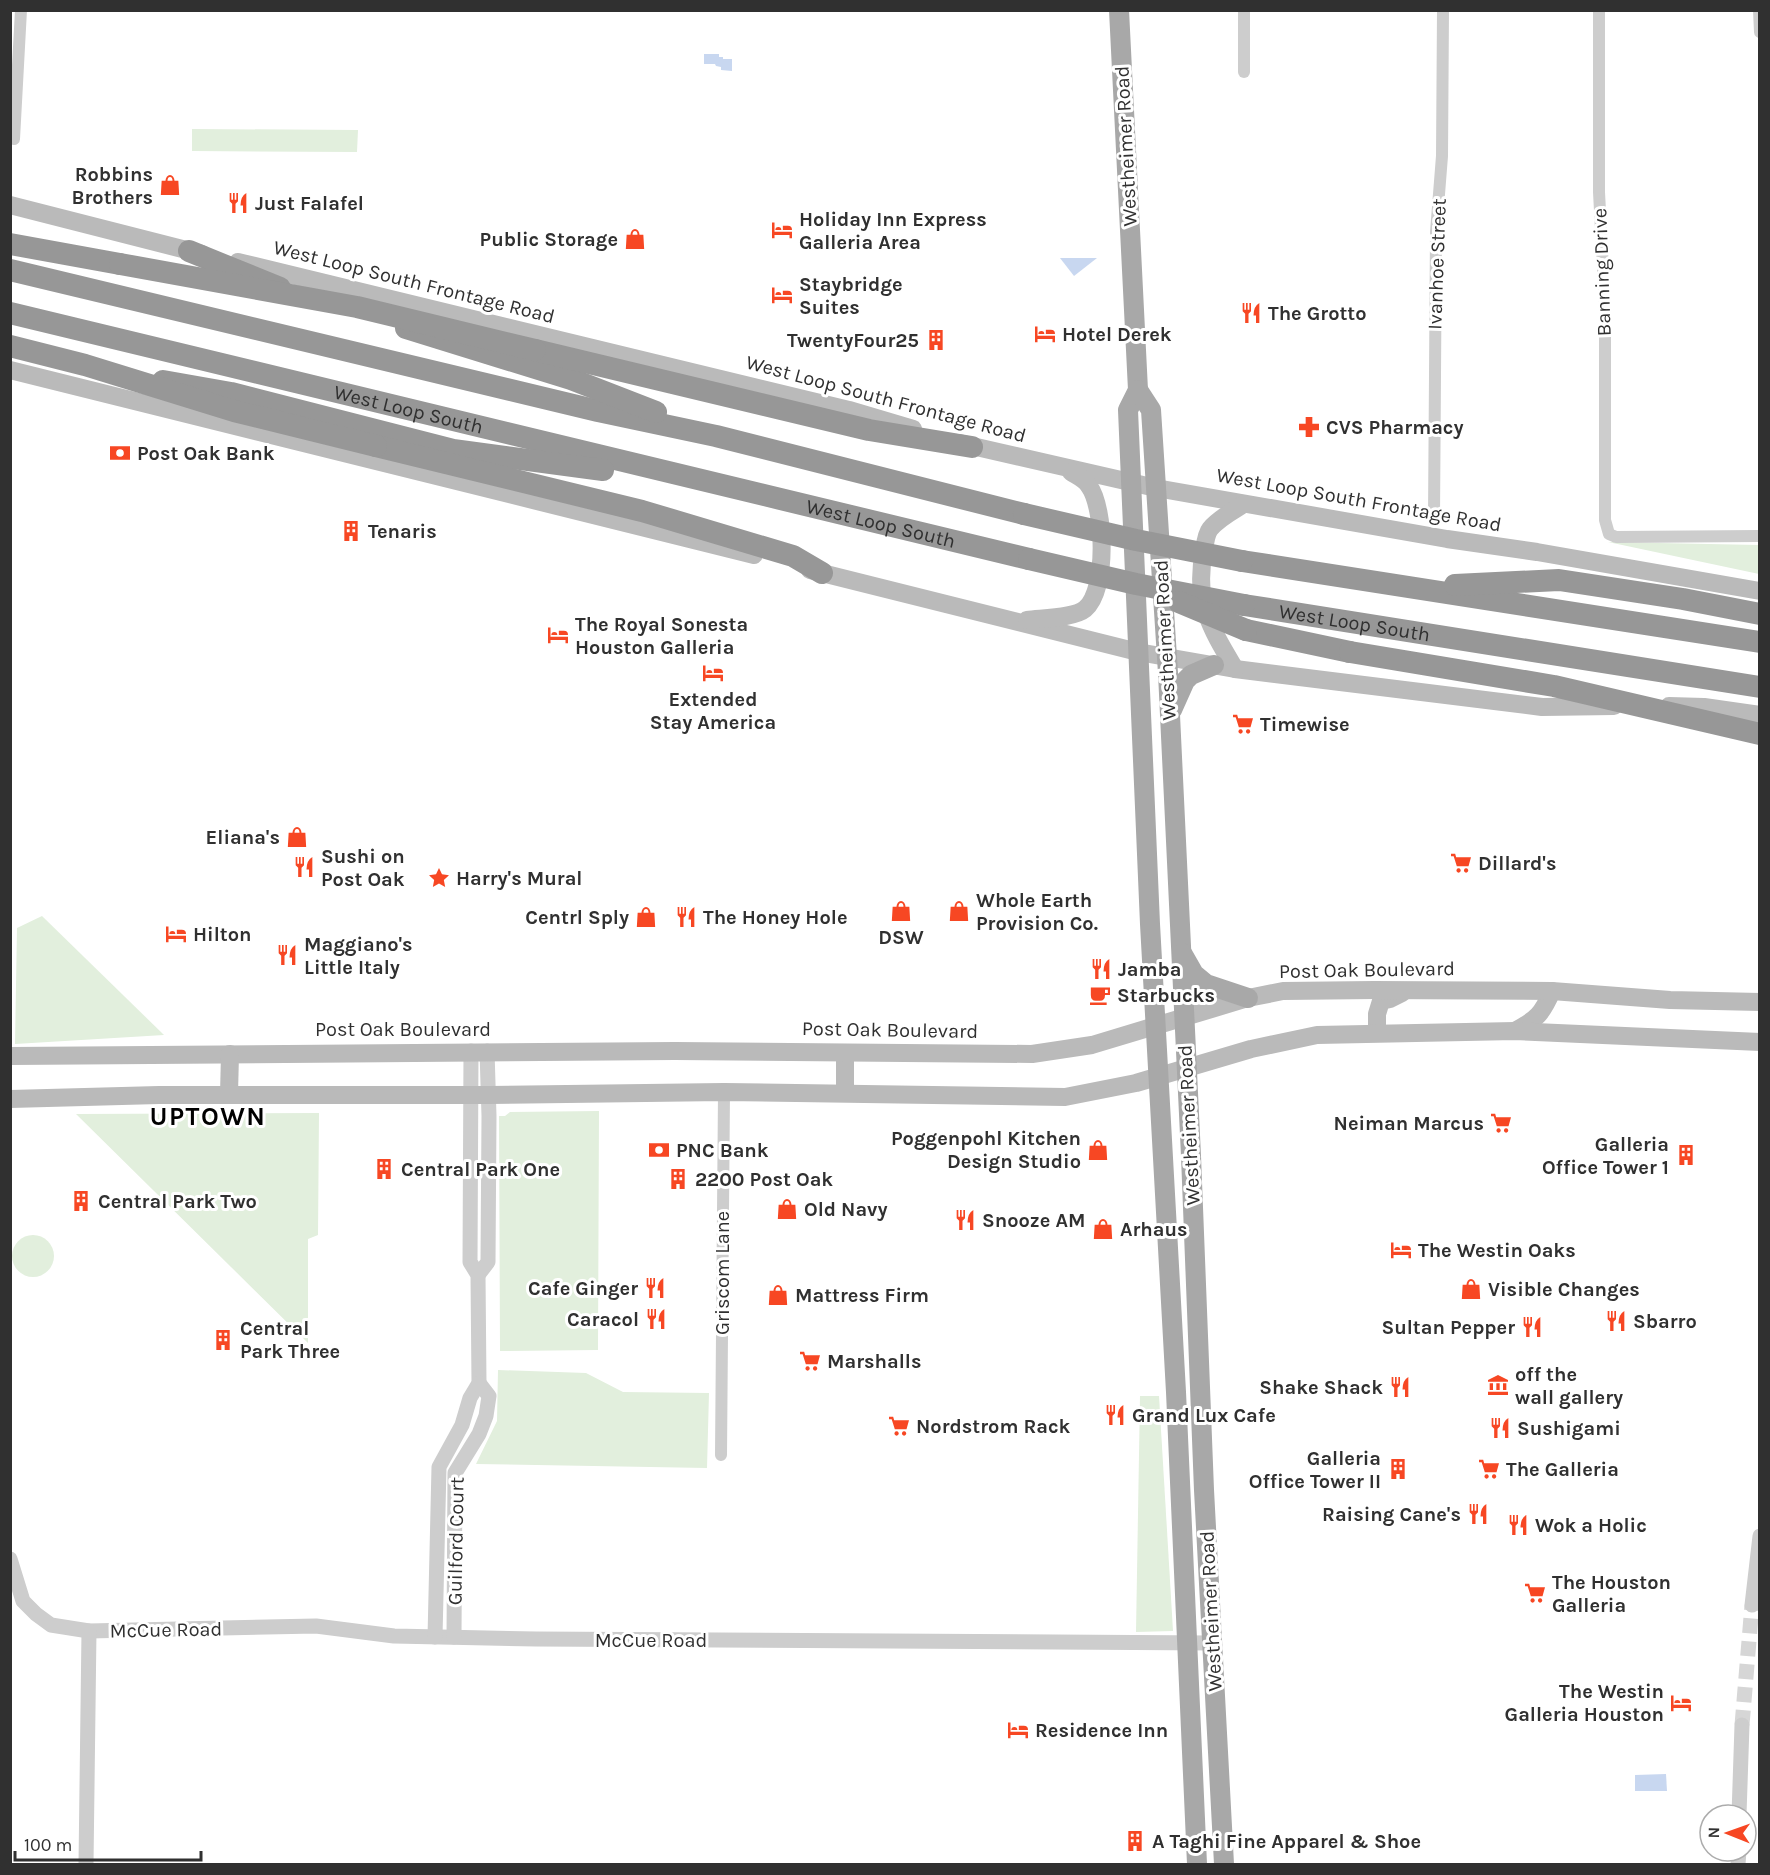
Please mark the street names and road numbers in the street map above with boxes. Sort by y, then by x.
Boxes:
street label: Westheimer Road [1110,65,1142,227]
street label: Ivanhoe Street [1423,197,1451,330]
street label: Banning Drive [1588,207,1616,337]
street label: West Loop South Frontage Road [271,236,557,328]
street label: West Loop South Frontage Road [743,350,1029,448]
street label: West Loop South [332,380,486,438]
street label: West Loop South Frontage Road [1215,464,1503,536]
street label: West Loop South [804,494,958,552]
street label: Westheimer Road [1149,559,1181,721]
street label: West Loop South [1277,599,1432,646]
street label: Post Oak Boulevard [1279,957,1455,983]
street label: Post Oak Boulevard [802,1017,978,1043]
street label: Post Oak Boulevard [315,1018,491,1041]
street label: Westheimer Road [1173,1044,1205,1206]
street label: Griscom Lane [711,1211,734,1335]
street label: Guilford Court [443,1476,469,1605]
street label: Westheimer Road [1195,1530,1227,1692]
street label: McCue Road [109,1618,223,1642]
street label: McCue Road [595,1629,707,1652]

